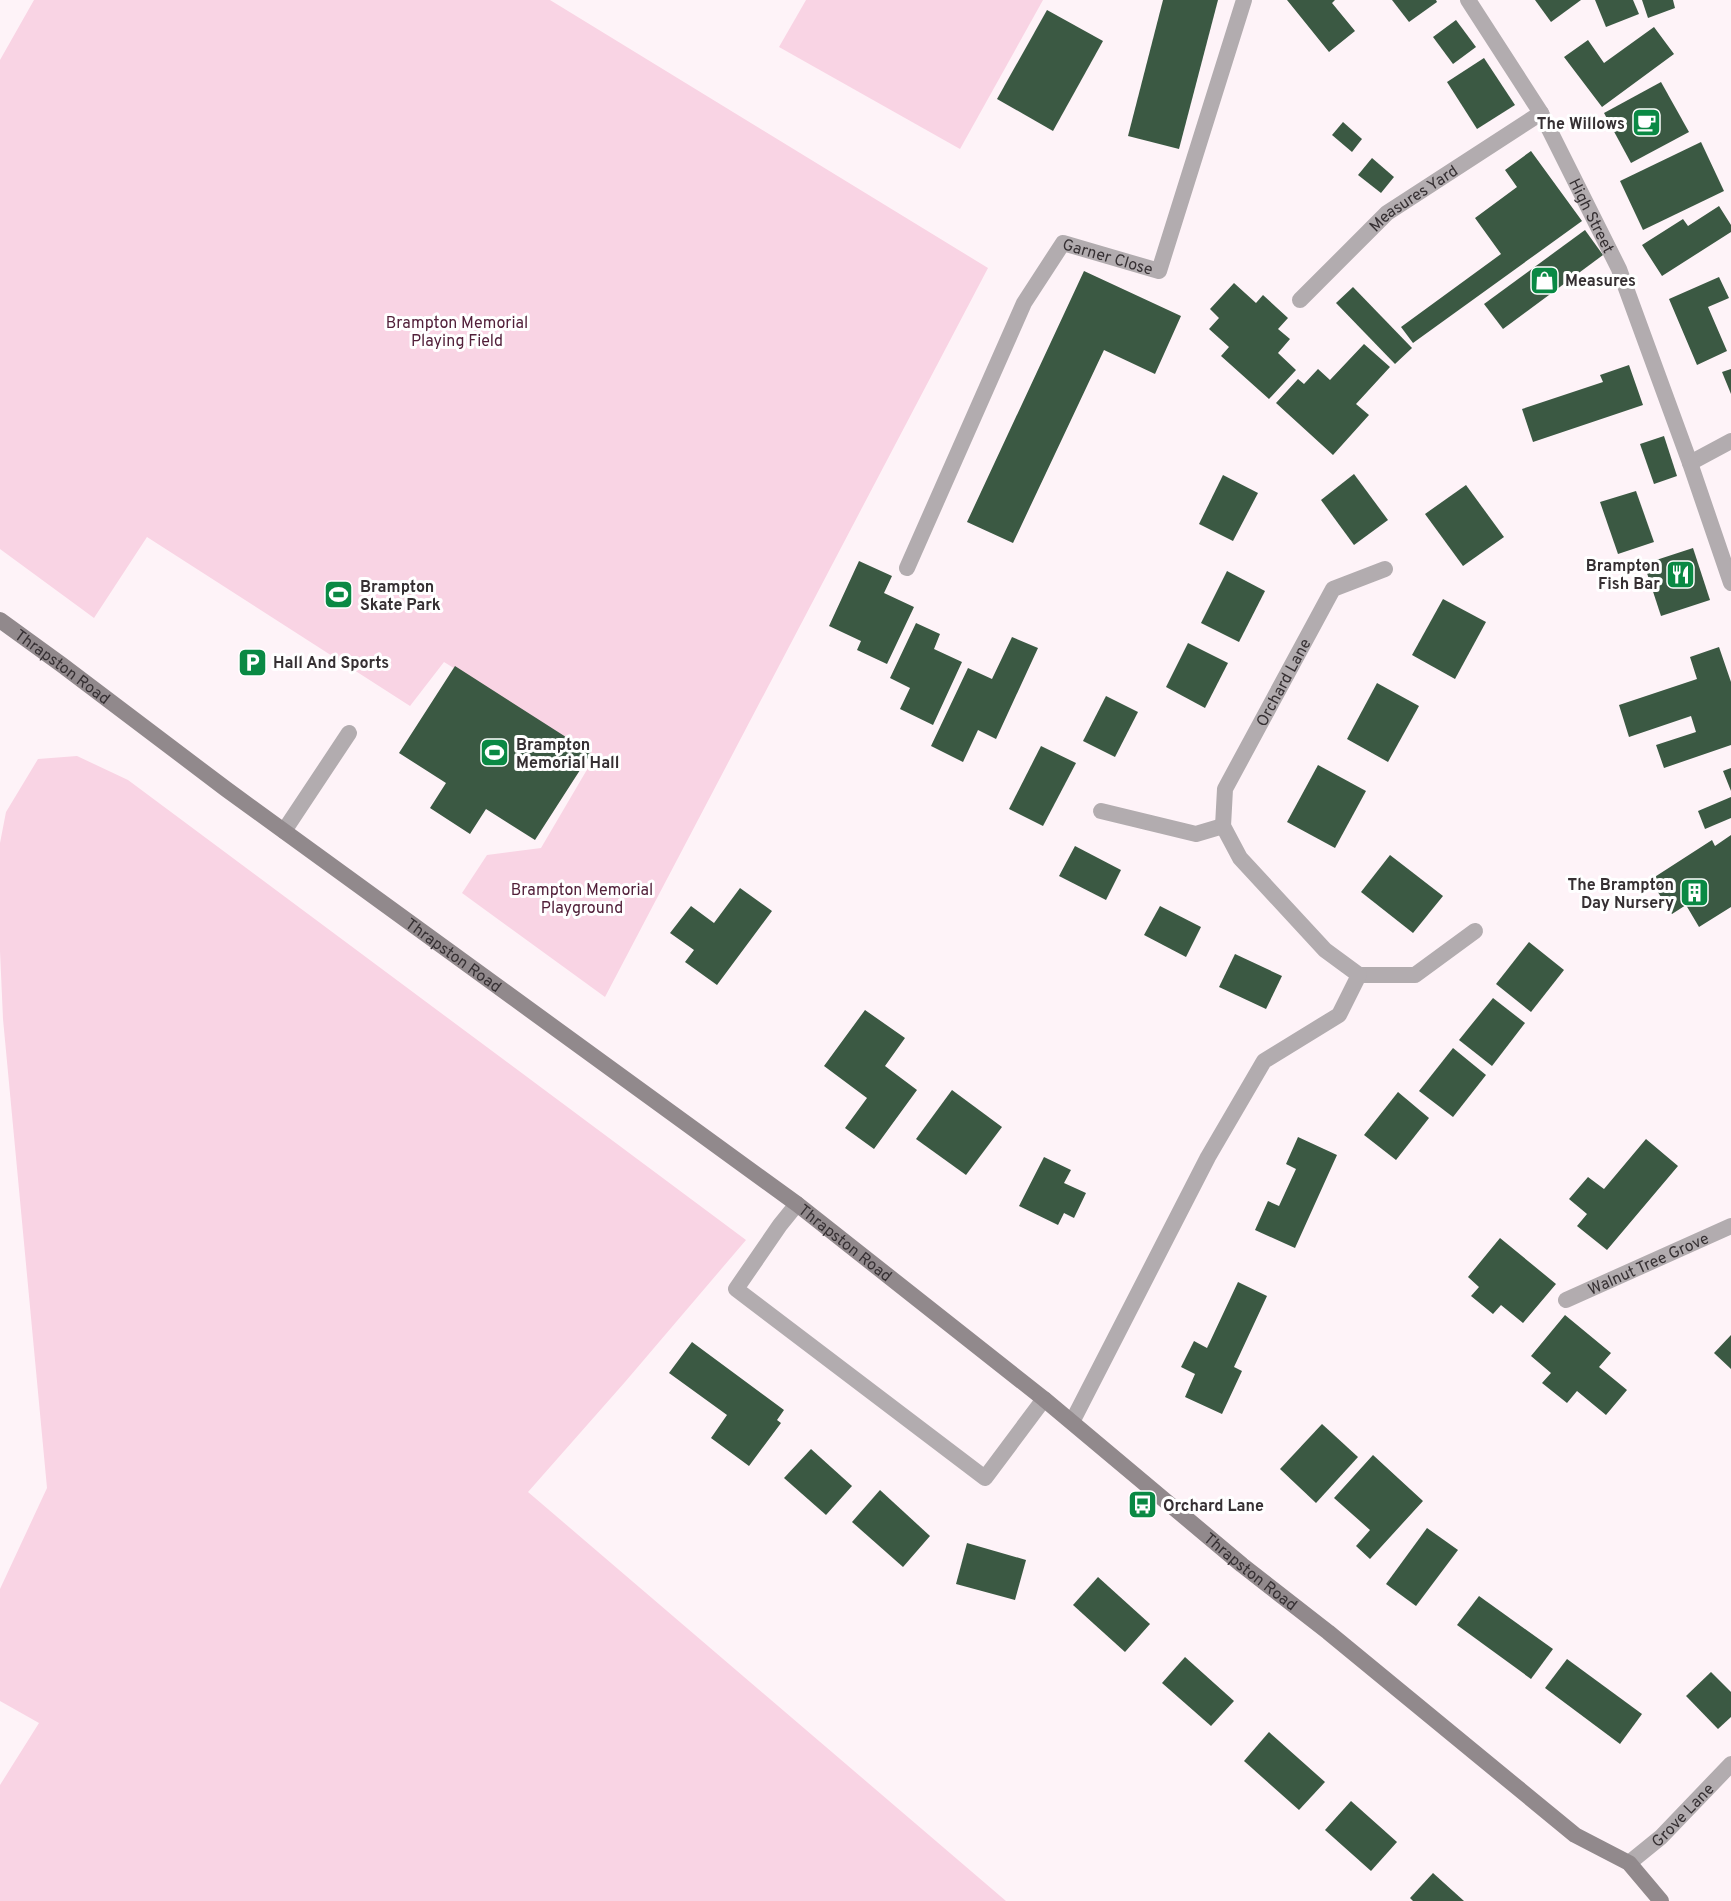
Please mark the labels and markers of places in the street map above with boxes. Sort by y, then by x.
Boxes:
cafe icon: The Willows [1630,107,1662,139]
place label: The Willows [1537,115,1625,135]
shop icon: Measures [1528,264,1560,296]
place label: Measures [1565,272,1636,292]
place label: Brampton Fish Bar [1586,557,1660,595]
restaurant icon: Brampton Fish Bar [1665,558,1697,590]
place label: Brampton Skate Park [360,578,441,616]
sports icon: Brampton Skate Park [323,579,355,611]
parking icon: Hall And Sports [236,646,268,678]
place label: Hall And Sports [273,654,389,674]
place label: Brampton Memorial Hall [516,736,619,774]
sports icon: Brampton Memorial Hall [479,737,511,769]
place label: The Brampton Day Nursery [1568,876,1674,914]
building icon: The Brampton Day Nursery [1679,877,1711,909]
bus stop icon: Orchard Lane [1126,1489,1158,1521]
place label: Orchard Lane [1163,1497,1264,1517]

